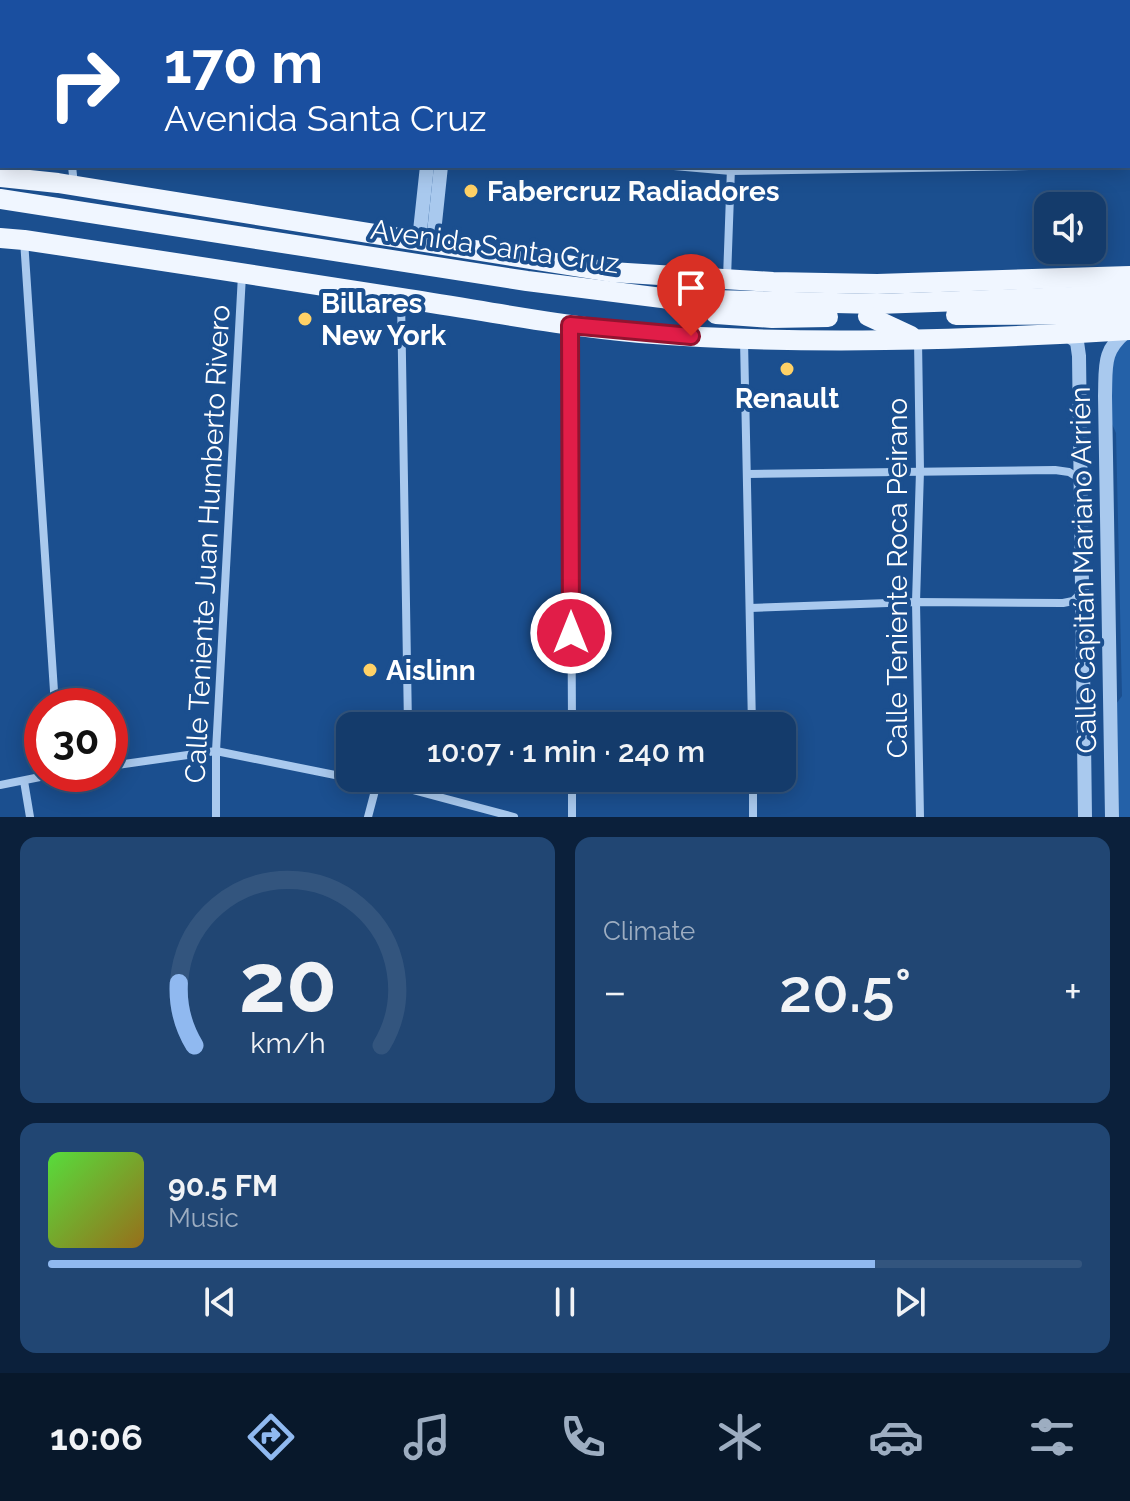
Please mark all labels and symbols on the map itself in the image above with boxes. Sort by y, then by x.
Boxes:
place label: Fabercruz Radiadores [487,175,780,208]
marker: Fabercruz Radiadores [462,182,480,200]
street label: Avenida Santa Cruz [368,213,621,280]
pin [657,254,725,336]
place label: Billares New York [321,287,447,352]
street label: Calle Teniente Juan Humberto Rivero [178,304,237,784]
marker: Billares New York [296,310,314,328]
marker: Renault [778,360,796,378]
place label: Renault [735,382,840,415]
street label: Calle Capitán Mariano Arrién [1064,386,1103,754]
street label: Calle Teniente Roca Peirano [881,398,914,758]
position arrow [529,591,613,675]
place label: Aislinn [386,654,476,687]
marker: Aislinn [361,661,379,679]
speed limit sign: 30 [24,688,128,792]

